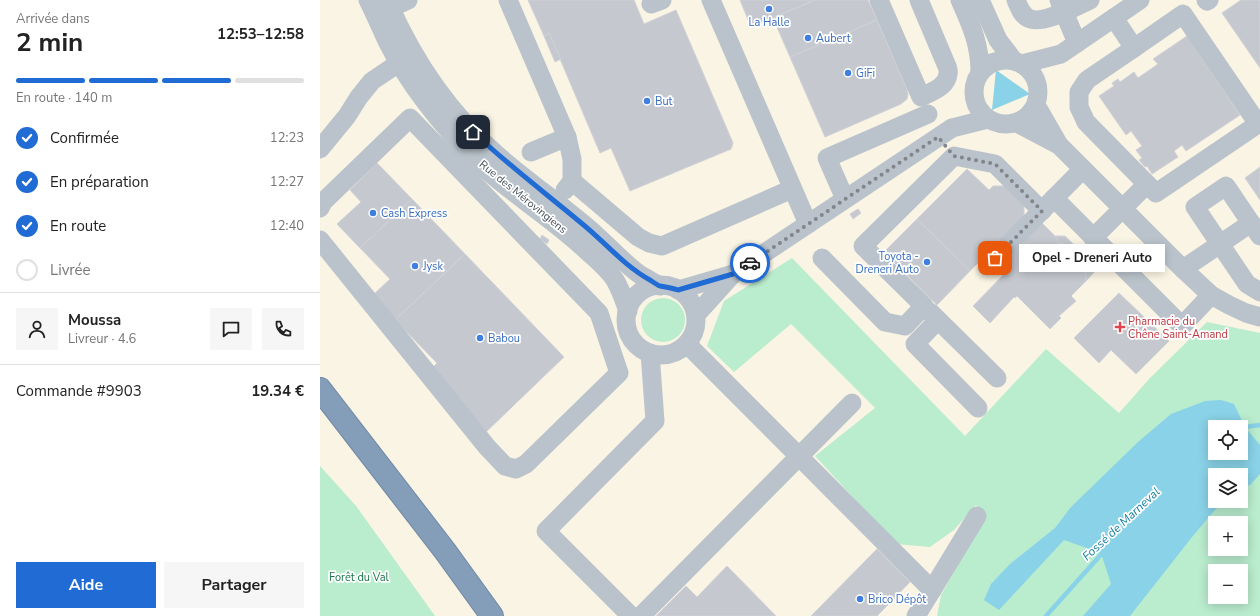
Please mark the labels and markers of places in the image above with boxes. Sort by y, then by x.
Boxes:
marker: La Halle [764,4,774,14]
place label: La Halle [748,15,790,30]
place label: Aubert [816,31,851,46]
marker: Aubert [803,33,813,43]
place label: GiFi [856,66,875,81]
marker: GiFi [843,68,853,78]
place label: But [655,94,673,109]
marker: But [642,96,652,106]
pin [456,115,490,149]
place label: Cash Express [381,206,447,221]
marker: Cash Express [368,208,378,218]
pin [978,241,1012,275]
callout: Opel - Dreneri Auto [1019,244,1165,272]
place label: Toyota - Dreneri Auto [856,249,919,277]
marker: Toyota - Dreneri Auto [922,257,932,267]
place label: Jysk [422,259,443,274]
marker: Jysk [410,261,420,271]
place label: Pharmacie du Chêne Saint-Amand [1128,314,1228,342]
marker: Pharmacie du Chêne Saint-Amand [1115,322,1125,332]
place label: Babou [488,331,520,346]
marker: Babou [475,333,485,343]
place label: Brico Dépôt [868,592,926,607]
marker: Brico Dépôt [855,594,865,604]

